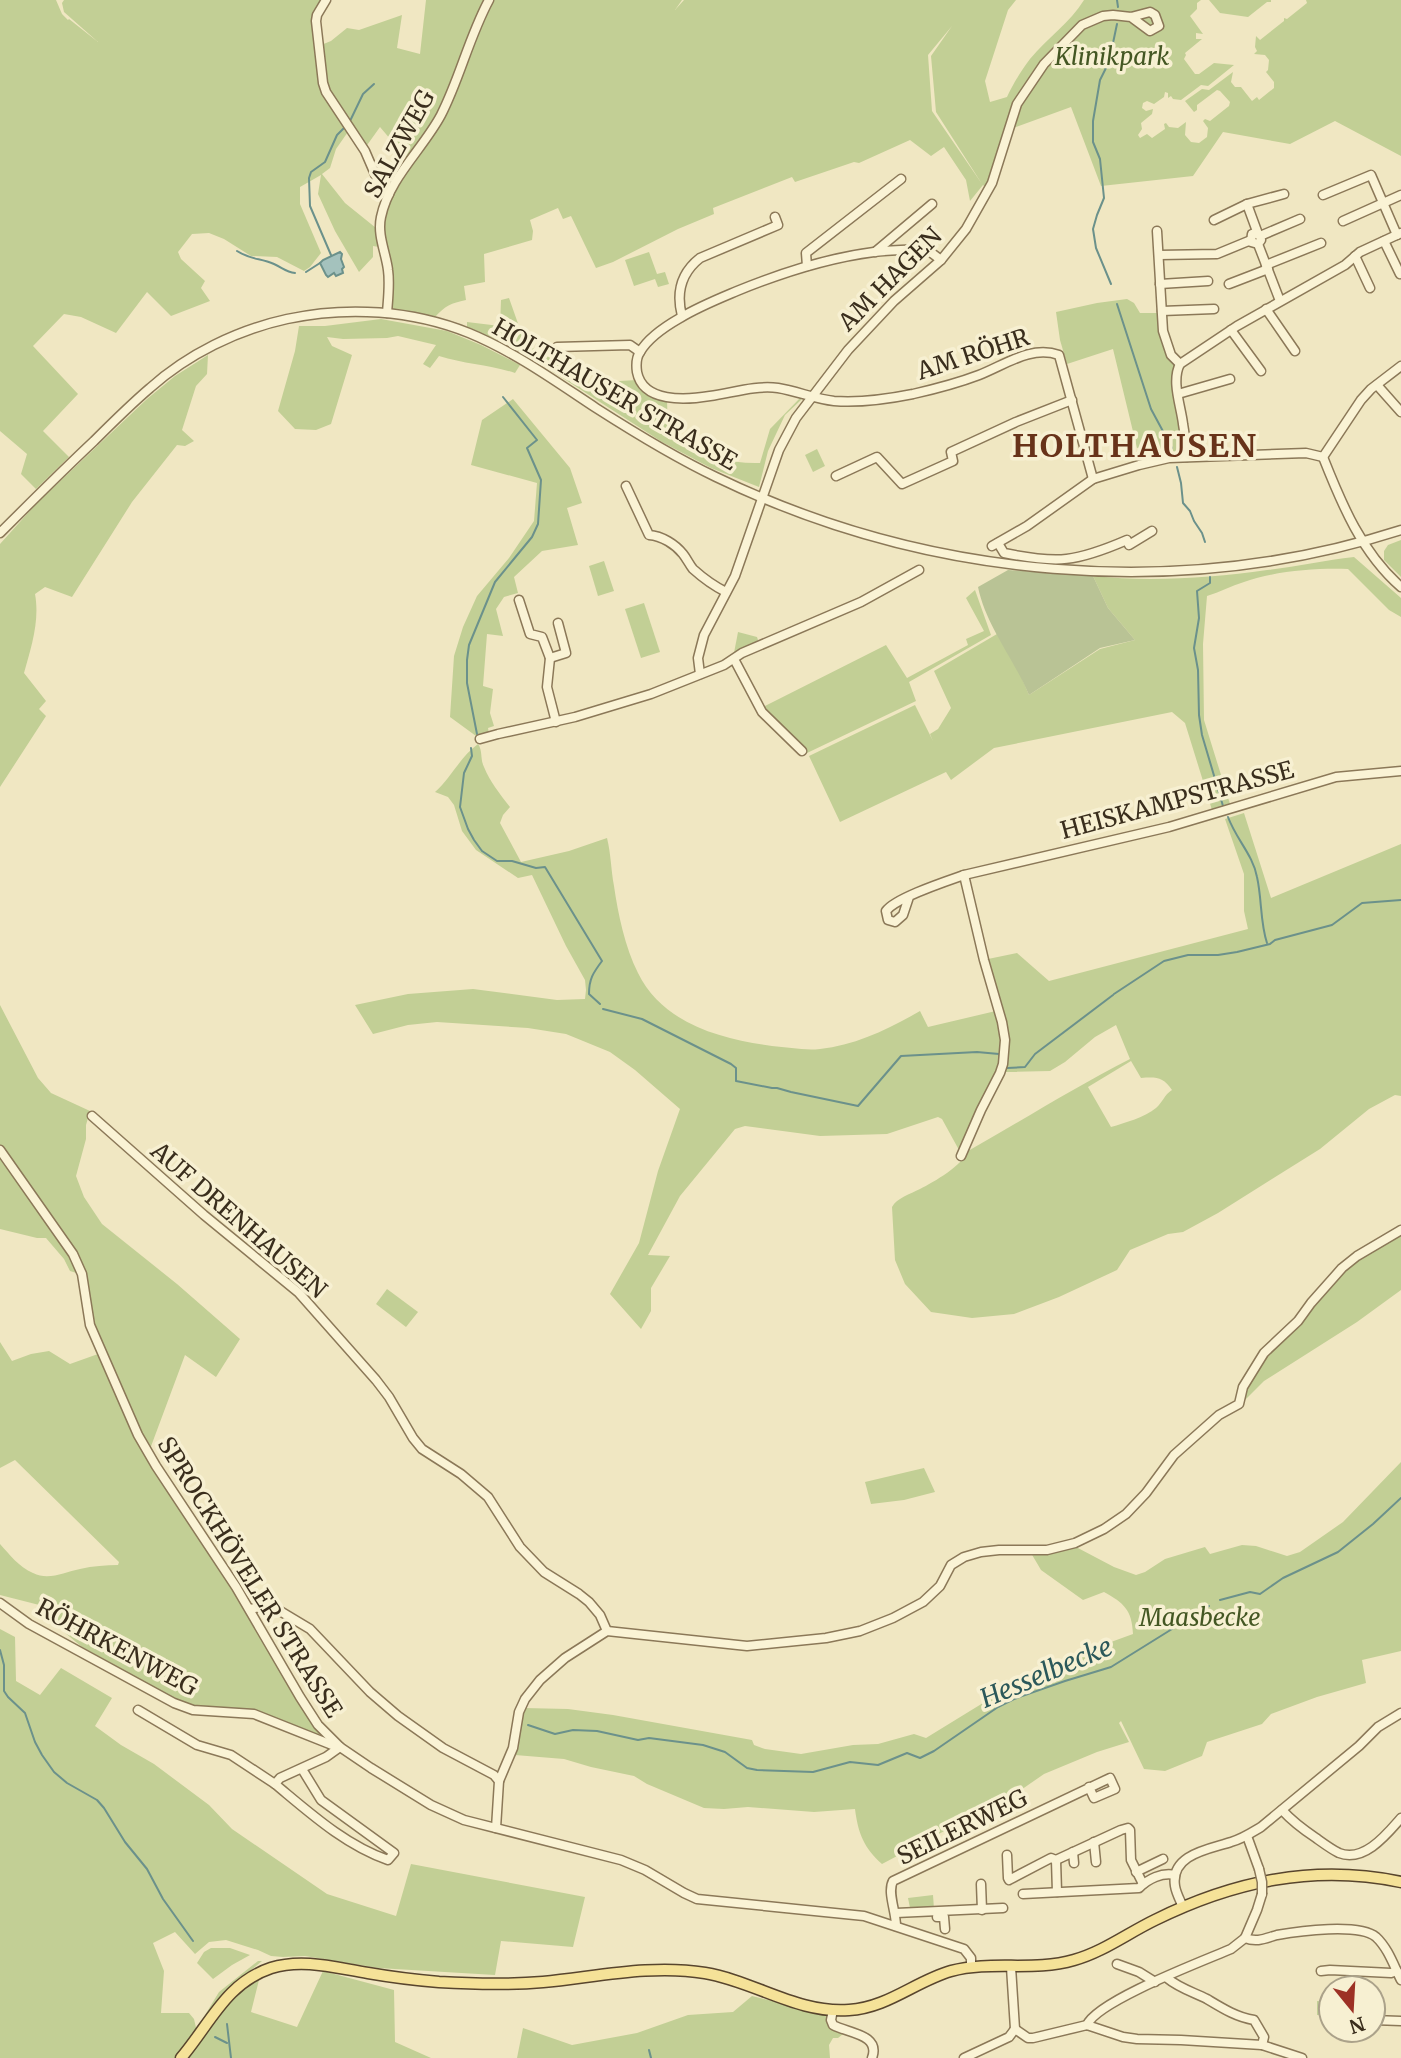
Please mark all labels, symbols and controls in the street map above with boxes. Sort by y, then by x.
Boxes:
park label: Klinikpark [1054,41,1169,72]
street label: SALZWEG [357,84,442,203]
street label: AM HAGEN [831,220,949,338]
street label: HOLTHAUSER STRASSE [487,311,744,477]
street label: AM RÖHR [912,321,1033,387]
district label: HOLTHAUSEN [1012,426,1258,466]
street label: HEISKAMPSTRASSE [1057,754,1298,846]
street label: AUF DRENHAUSEN [144,1134,334,1305]
street label: SPROCKHÖVELER STRASSE [151,1431,350,1724]
street label: RÖHRKENWEG [31,1591,204,1703]
park label: Maasbecke [1138,1602,1261,1633]
water label: Hesselbecke [974,1629,1117,1715]
street label: SEILERWEG [892,1782,1033,1872]
north arrow [1317,1974,1387,2044]
text: N [1346,2011,1368,2039]

